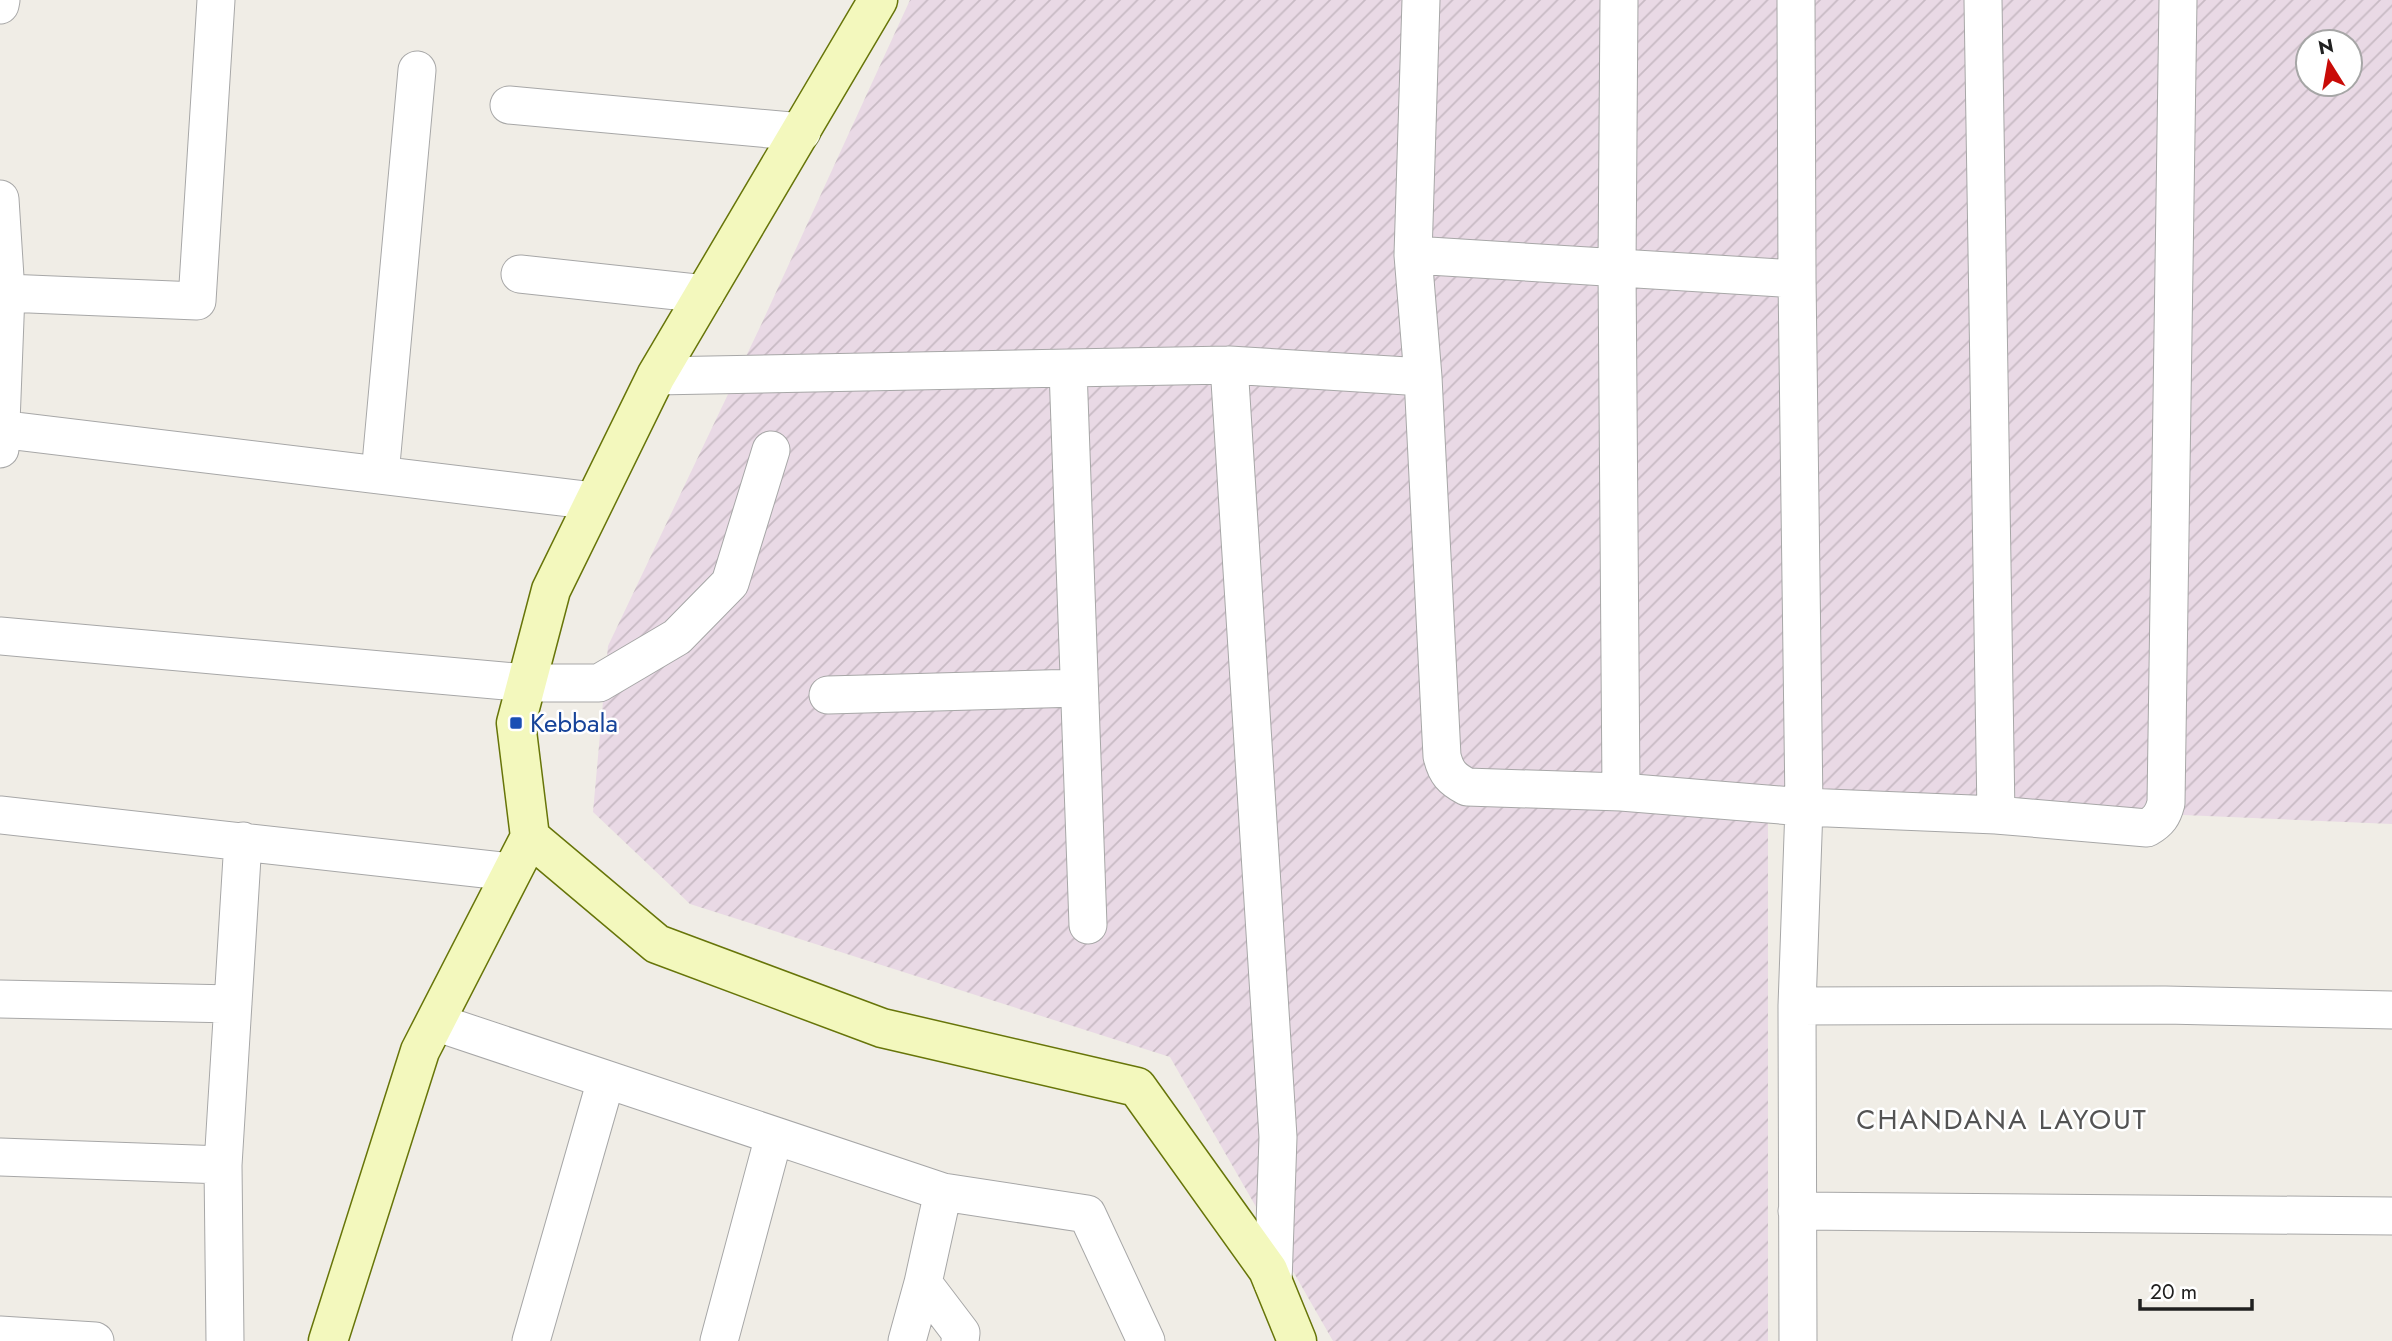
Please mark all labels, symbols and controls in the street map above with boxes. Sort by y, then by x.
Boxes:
north arrow [2294,28,2364,98]
text: N [2316,32,2336,61]
place label: Kebbala [530,704,618,742]
marker: Kebbala [508,715,524,731]
district label: CHANDANA LAYOUT [1856,1099,2148,1140]
scale bar [2140,1268,2252,1312]
text: 20 m [2150,1277,2197,1307]

